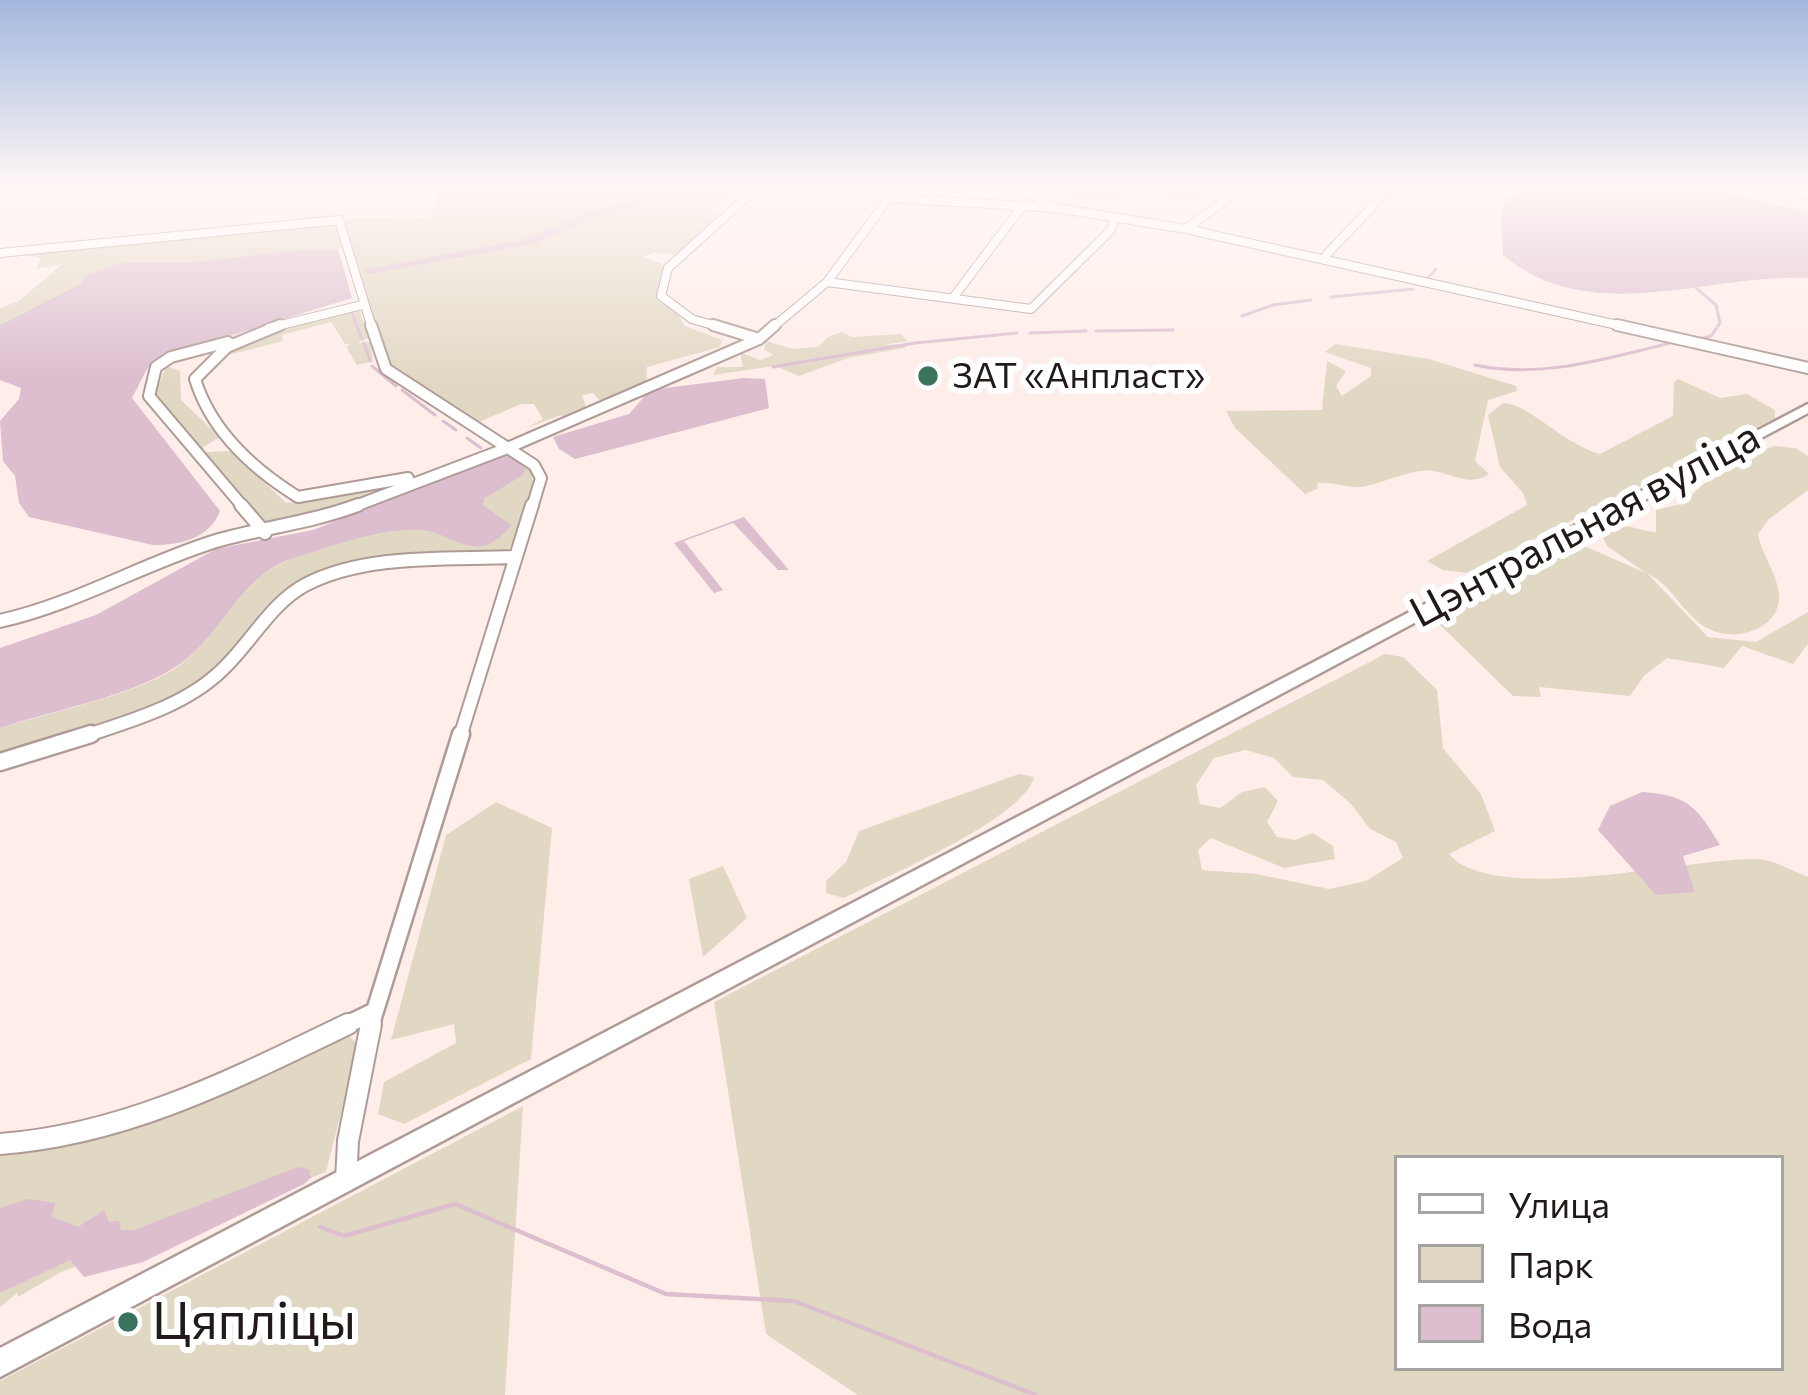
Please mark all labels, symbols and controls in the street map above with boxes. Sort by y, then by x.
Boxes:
place label: ЗАТ «Анпласт» [952,354,1205,398]
marker: ЗАТ «Анпласт» [915,363,941,389]
street label: Цэнтральная вуліца [1402,412,1768,638]
legend [1394,1155,1784,1371]
text: Улица [1508,1181,1610,1225]
text: Парк [1508,1241,1594,1285]
place label: Цяпліцы [152,1291,356,1353]
text: Вода [1508,1301,1592,1345]
marker: Цяпліцы [115,1309,141,1335]

